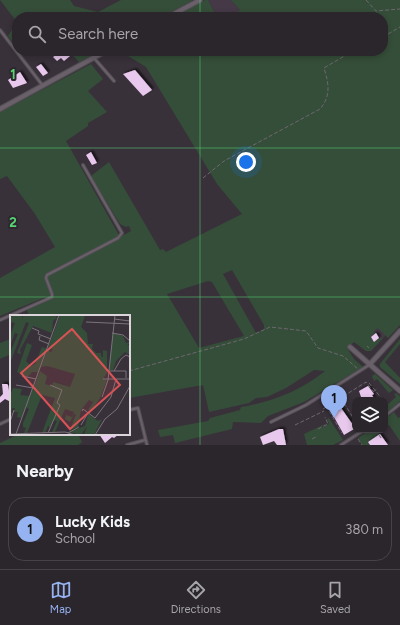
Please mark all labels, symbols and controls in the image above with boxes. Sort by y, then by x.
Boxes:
search box [12,12,388,56]
icon: search [26,23,48,45]
text: Search here [58,25,138,43]
text: 1 [10,67,16,82]
your location [236,152,256,172]
text: 2 [9,215,17,230]
inset map [10,315,130,435]
pin: 1 [321,385,347,418]
map controls [352,397,388,433]
button: layers [352,397,388,433]
text: Nearby [16,461,74,481]
text: Lucky Kids [55,513,130,531]
text: 1 [27,522,33,537]
text: 380 m [345,522,383,537]
text: School [55,531,95,546]
tab: Map [50,579,72,616]
tab: Directions [171,579,221,616]
tab: Saved [320,579,350,616]

